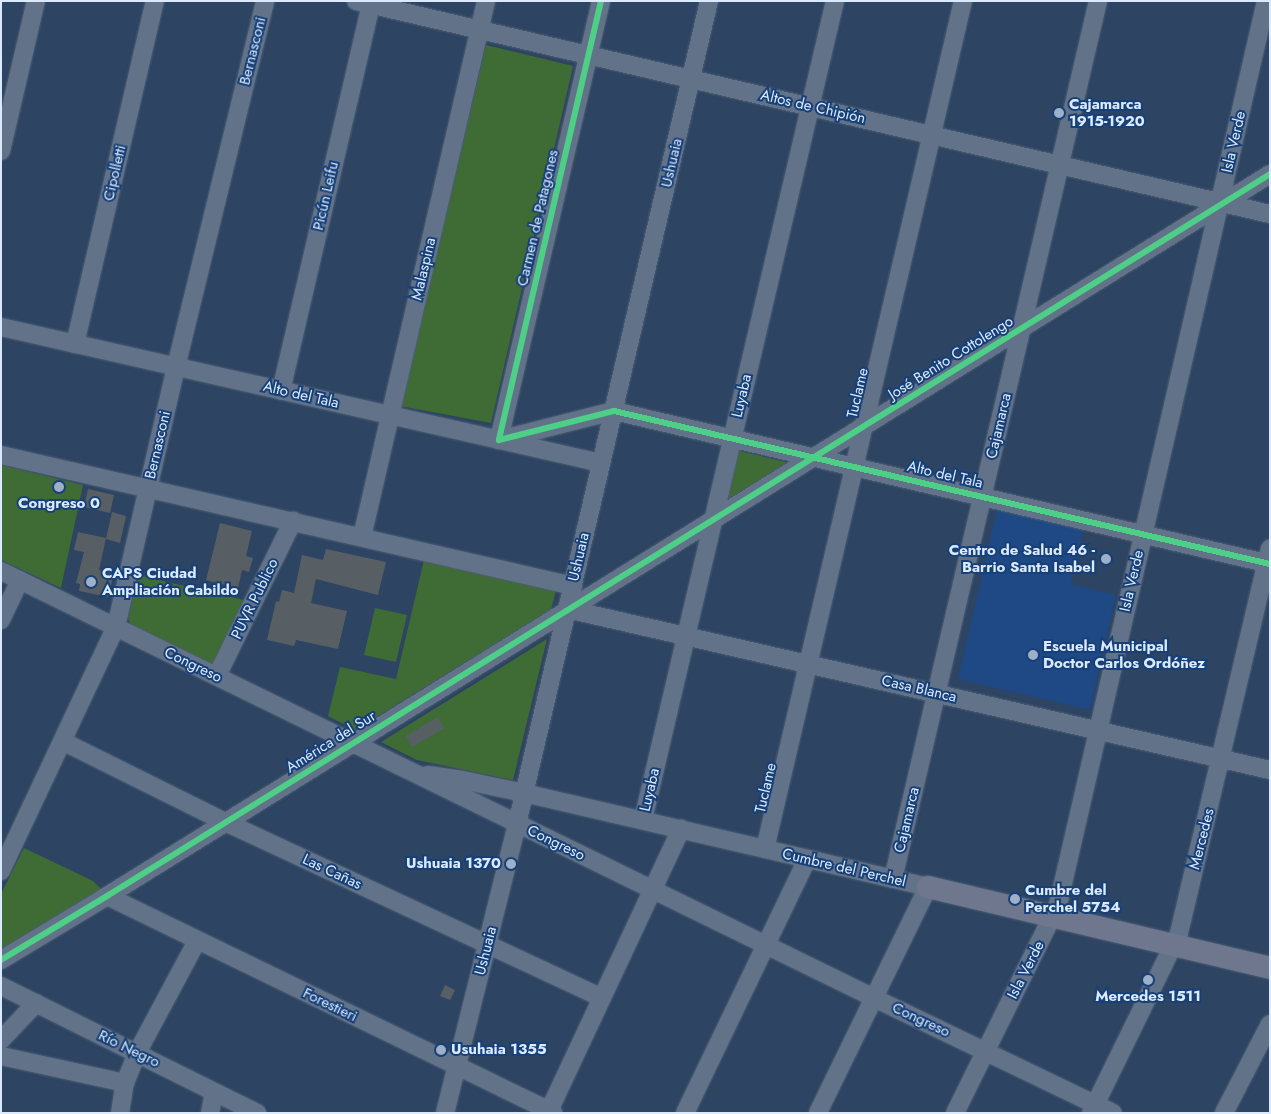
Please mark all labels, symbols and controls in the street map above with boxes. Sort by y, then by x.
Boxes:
street label: Bernasconi [236,15,270,87]
street label: Altos de Chipión [759,86,867,128]
place label: Cajamarca 1915-1920 [1069,95,1145,130]
marker: Cajamarca 1915-1920 [1053,107,1065,119]
street label: Isla Verde [1218,109,1250,175]
street label: Ushuaia [658,137,686,189]
street label: Cipolletti [100,143,130,203]
street label: Carmen de Patagones [514,148,562,288]
street label: Picún Leifu [309,160,343,232]
street label: Malaspina [408,236,440,302]
street label: José Benito Cottolengo [885,312,1017,404]
street label: Tuclame [844,366,872,420]
street label: Luyaba [728,373,756,419]
street label: Alto del Tala [261,378,341,412]
street label: Cajamarca [983,391,1015,461]
street label: Bernasconi [141,409,175,481]
street label: Alto del Tala [905,458,985,492]
marker: Congreso 0 [53,481,65,493]
place label: Congreso 0 [18,495,100,513]
street label: Ushuaia [565,531,593,583]
place label: Centro de Salud 46 - Barrio Santa Isabel [949,541,1095,576]
street label: Isla Verde [1116,548,1148,614]
marker: Centro de Salud 46 - Barrio Santa Isabel [1099,552,1113,566]
street label: PUVR Publico [228,556,282,642]
place label: CAPS Ciudad Ampliación Cabildo [102,564,239,599]
marker: CAPS Ciudad Ampliación Cabildo [84,575,98,589]
place label: Escuela Municipal Doctor Carlos Ordóñez [1043,637,1205,672]
street label: Congreso [161,643,225,687]
marker: Escuela Municipal Doctor Carlos Ordóñez [1027,649,1039,661]
street label: Casa Blanca [880,672,958,706]
street label: América del Sur [283,707,379,777]
street label: Tuclame [752,761,780,815]
street label: Luyaba [636,767,664,813]
street label: Cajamarca [891,785,923,855]
street label: Mercedes [1186,807,1218,871]
street label: Congreso [524,821,588,865]
street label: Cumbre del Perchel [780,845,908,891]
street label: Las Cañas [300,851,364,893]
place label: Ushuaia 1370 [406,855,501,873]
marker: Ushuaia 1370 [505,858,517,870]
place label: Cumbre del Perchel 5754 [1025,881,1120,916]
marker: Cumbre del Perchel 5754 [1009,893,1021,905]
street label: Ushuaia [471,925,501,977]
street label: Isla Verde [1004,938,1048,1002]
marker: Mercedes 1511 [1142,974,1154,986]
street label: Forestieri [300,984,360,1026]
place label: Mercedes 1511 [1095,988,1201,1006]
street label: Congreso [889,999,953,1041]
street label: Río Negro [95,1026,163,1072]
place label: Usuhaia 1355 [451,1041,547,1059]
marker: Usuhaia 1355 [435,1044,447,1056]

